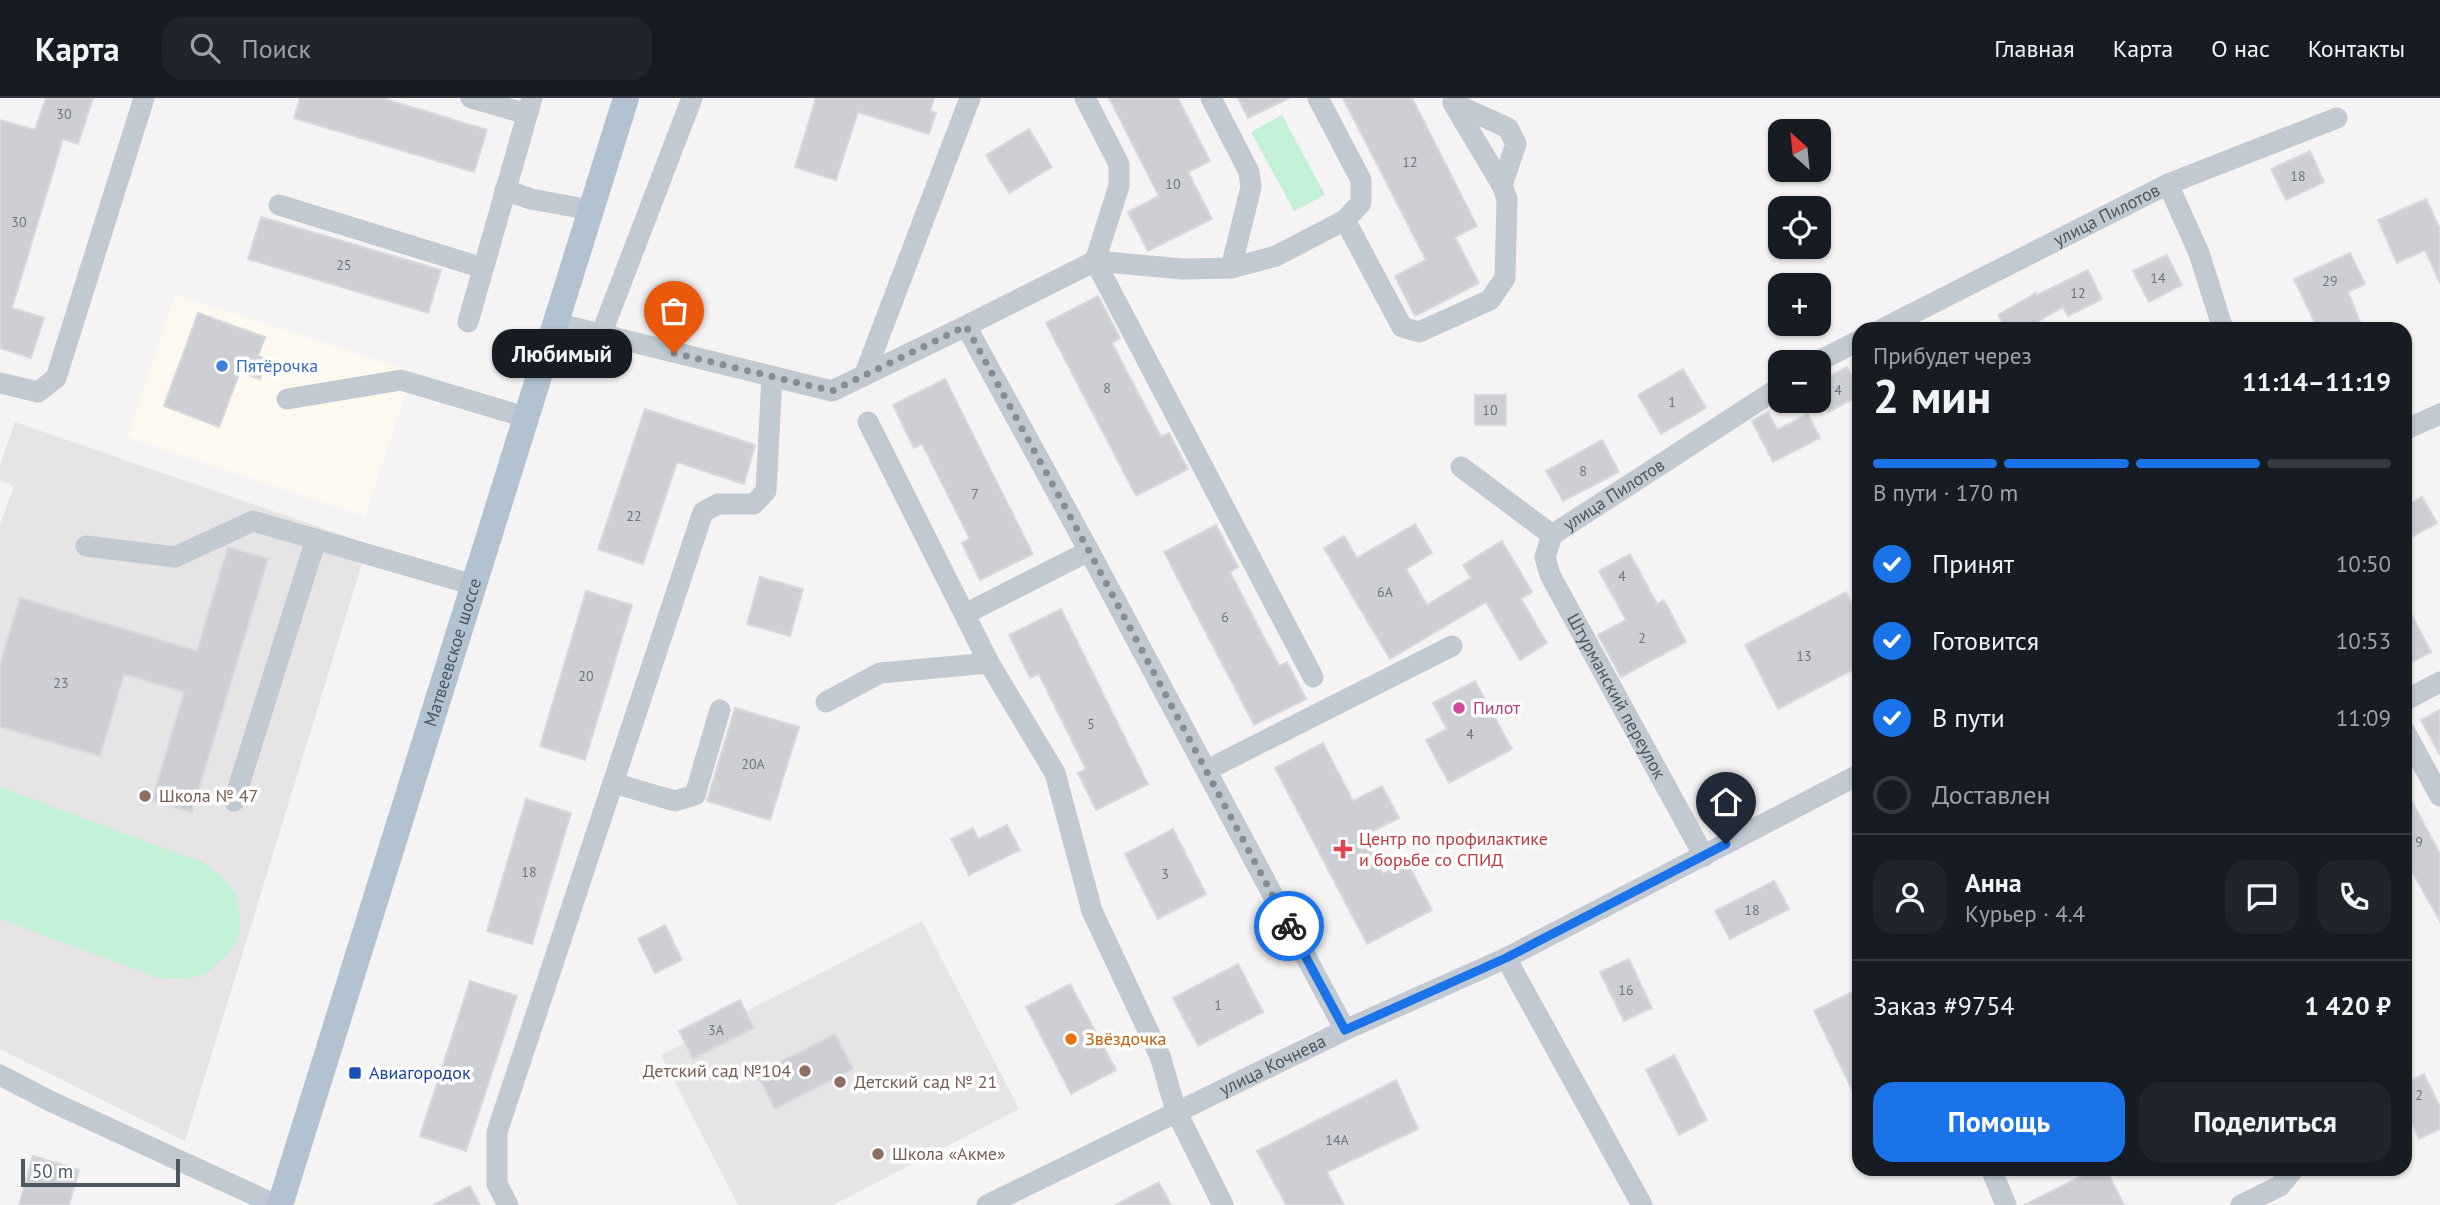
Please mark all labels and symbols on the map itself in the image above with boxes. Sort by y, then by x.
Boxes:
house number: 30 [56,105,72,123]
north arrow [1768,119,1830,182]
house number: 12 [1402,153,1418,171]
house number: 18 [2290,167,2306,185]
house number: 10 [1165,175,1181,193]
street label: улица Пилотов [2049,178,2164,251]
house number: 30 [11,213,27,231]
house number: 25 [336,256,352,274]
house number: 14 [2150,269,2166,287]
house number: 29 [2322,272,2338,290]
pin [644,281,704,353]
house number: 12 [2070,284,2086,302]
callout: Любимый [492,328,632,378]
place label: Пятёрочка [236,354,318,377]
marker: Пятёрочка [214,358,230,374]
house number: 8 [1103,379,1111,397]
house number: 4 [1834,381,1842,399]
house number: 1 [1668,393,1676,411]
house number: 10 [1482,401,1498,419]
street label: улица Пилотов [1559,453,1669,536]
house number: 8 [1579,462,1587,480]
house number: 7 [971,485,979,503]
house number: 22 [626,507,642,525]
house number: 4 [1618,567,1626,585]
street label: Матвеевское шоссе [418,575,486,729]
house number: 6А [1377,583,1394,601]
house number: 6 [1221,608,1229,626]
street label: Штурманский переулок [1562,609,1672,783]
house number: 2 [1638,629,1646,647]
house number: 13 [1796,647,1812,665]
house number: 20 [578,667,594,685]
house number: 23 [53,674,69,692]
place label: Пилот [1473,696,1521,719]
marker: Пилот [1451,700,1467,716]
house number: 5 [1087,715,1095,733]
house number: 4 [1466,725,1474,743]
house number: 20А [741,755,766,773]
pin [1696,772,1756,844]
place label: Школа № 47 [159,784,258,807]
marker: Школа № 47 [137,788,153,804]
place label: Центр по профилактике и борьбе со СПИД [1359,827,1548,871]
house number: 9 [2415,833,2423,851]
marker: Центр по профилактике и борьбе со СПИД [1333,839,1353,859]
house number: 18 [521,863,537,881]
house number: 3 [1161,865,1169,883]
courier [1254,891,1324,961]
house number: 18 [1744,901,1760,919]
house number: 16 [1618,981,1634,999]
house number: 1 [1214,996,1222,1014]
house number: 3А [708,1021,725,1039]
place label: Звёздочка [1085,1027,1167,1050]
street label: улица Кочнева [1215,1029,1330,1101]
marker: Звёздочка [1063,1031,1079,1047]
place label: Детский сад №104 [643,1059,791,1082]
place label: Авиагородок [369,1061,471,1084]
marker: Детский сад №104 [797,1063,813,1079]
marker: Авиагородок [347,1065,363,1081]
place label: Детский сад № 21 [854,1070,997,1093]
marker: Детский сад № 21 [832,1074,848,1090]
house number: 2 [2415,1086,2423,1104]
house number: 14А [1325,1131,1350,1149]
place label: Школа «Акме» [892,1142,1006,1165]
marker: Школа «Акме» [870,1146,886,1162]
scale bar [21,1156,180,1188]

